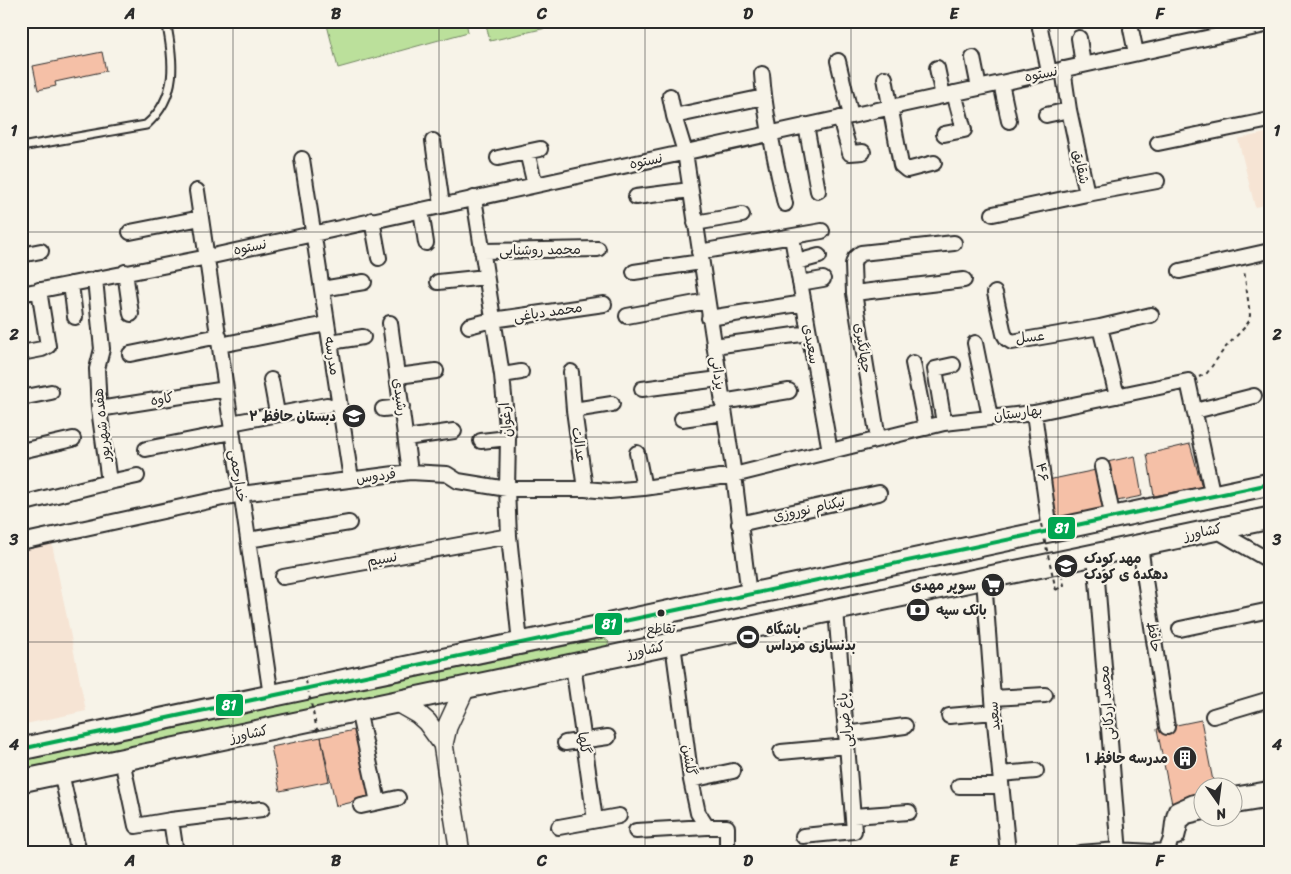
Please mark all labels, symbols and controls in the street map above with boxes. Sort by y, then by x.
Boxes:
text: A [124,0,135,28]
text: B [331,0,342,28]
text: C [536,0,548,28]
text: D [743,0,753,28]
text: E [950,0,960,28]
text: F [1155,0,1166,28]
street label: نستوه [1022,58,1060,90]
text: 1 [11,116,18,145]
text: 1 [1274,116,1281,145]
street label: نستوه [627,145,665,177]
street label: شقایق [1065,148,1097,186]
street label: نستوه [231,231,269,263]
street label: محمد روشنایی [499,237,581,263]
street label: محمد دیاغی [512,295,584,329]
text: 2 [8,320,19,349]
text: 2 [1271,320,1282,349]
street label: جهانگیری [847,321,879,375]
street label: سعیدی [795,322,827,366]
street label: عسل [1014,323,1046,351]
street label: مدرسه [317,335,347,377]
street label: یزدانی [703,354,733,392]
street label: رشیدی [385,377,415,417]
street label: کاوه [149,385,175,413]
street label: هفده شهریور [86,387,118,464]
street label: بهارستان [992,398,1044,428]
street label: ارغوان [492,401,520,439]
school or university icon: دبستان حافظ ۲ [341,403,367,429]
place label: دبستان حافظ ۲ [249,404,336,429]
street label: عدالت [564,425,594,465]
street label: خدارحمی [221,448,255,504]
street label: فردوس [355,461,397,491]
street label: ۴۶ [1028,461,1056,483]
street label: نیکنام نوروزی [770,489,848,529]
line badge: 81 [1047,516,1076,540]
text: 81 [1054,516,1069,541]
street label: کشاورز [1181,516,1224,548]
text: 3 [9,525,19,554]
text: 3 [1272,525,1282,554]
street label: نسیم [365,544,399,574]
place label: مهد کودک دهکده ی کودک [1084,546,1168,587]
school or university icon: مهد کودک دهکده ی کودک [1053,553,1079,579]
supermarket icon: سوپر مهدی [980,572,1006,598]
place label: سوپر مهدی [911,573,976,598]
bank icon: بانک سپه [905,597,931,623]
place label: بانک سپه [936,598,987,623]
marker: تقاطع [656,608,666,618]
line badge: 81 [594,612,623,636]
text: 81 [601,612,616,637]
place label: تقاطع [647,617,676,640]
place label: باشگاه بدنسازی مرداس [766,617,856,658]
street label: حافظ [1139,620,1169,654]
sports icon: باشگاه بدنسازی مرداس [735,624,761,650]
street label: کشاورز [624,634,667,666]
street label: محمد اردکانی [1091,664,1123,742]
street label: باغ ضرایی [830,692,860,748]
line badge: 81 [215,693,244,717]
text: 81 [221,693,236,718]
street label: سعید [980,700,1008,732]
street label: کشاورز [227,718,270,750]
text: 4 [8,730,19,759]
street label: گلها [570,730,598,756]
text: 4 [1271,730,1282,759]
street label: گلشن [674,743,704,777]
building icon: مدرسه حافظ ۱ [1172,745,1198,771]
place label: مدرسه حافظ ۱ [1086,746,1168,771]
north arrow [1194,776,1244,826]
text: N [1213,801,1230,828]
text: A [124,846,135,874]
text: B [331,846,342,874]
text: C [536,846,548,874]
text: D [743,846,753,874]
text: E [950,846,960,874]
text: F [1155,846,1166,874]

